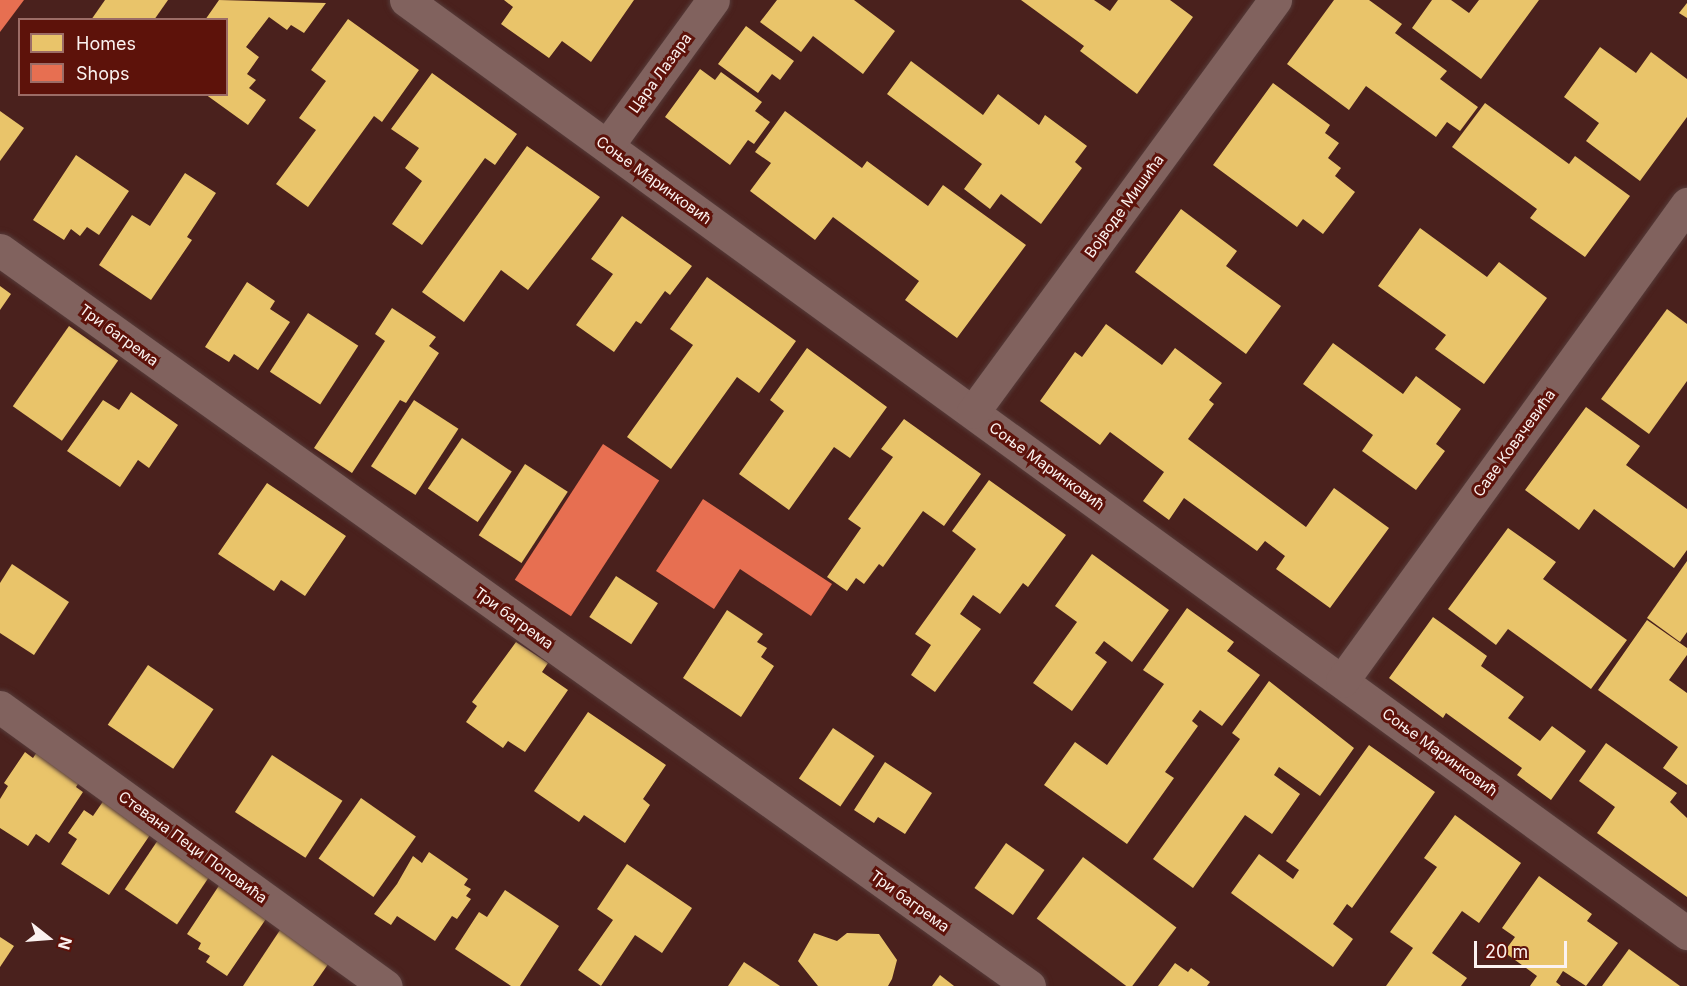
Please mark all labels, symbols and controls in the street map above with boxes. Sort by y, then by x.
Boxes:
legend [18,18,228,96]
street label: Цара Лазара [625,30,695,116]
text: Homes [76,33,136,54]
text: Shops [76,63,130,84]
street label: Соње Маринковић [593,132,715,228]
street label: Војводе Мишића [1081,151,1167,261]
street label: Три багрема [76,300,162,370]
street label: Саве Ковачевића [1469,386,1559,500]
street label: Соње Маринковић [986,418,1108,514]
street label: Три багрема [471,583,557,653]
street label: Соње Маринковић [1379,704,1501,800]
street label: Стевана Пеци Поповића [115,787,271,907]
street label: Три багрема [867,866,953,936]
north arrow [18,908,78,968]
scale bar [1477,929,1570,967]
text: N [54,934,77,952]
text: 20 m [1485,941,1528,962]

